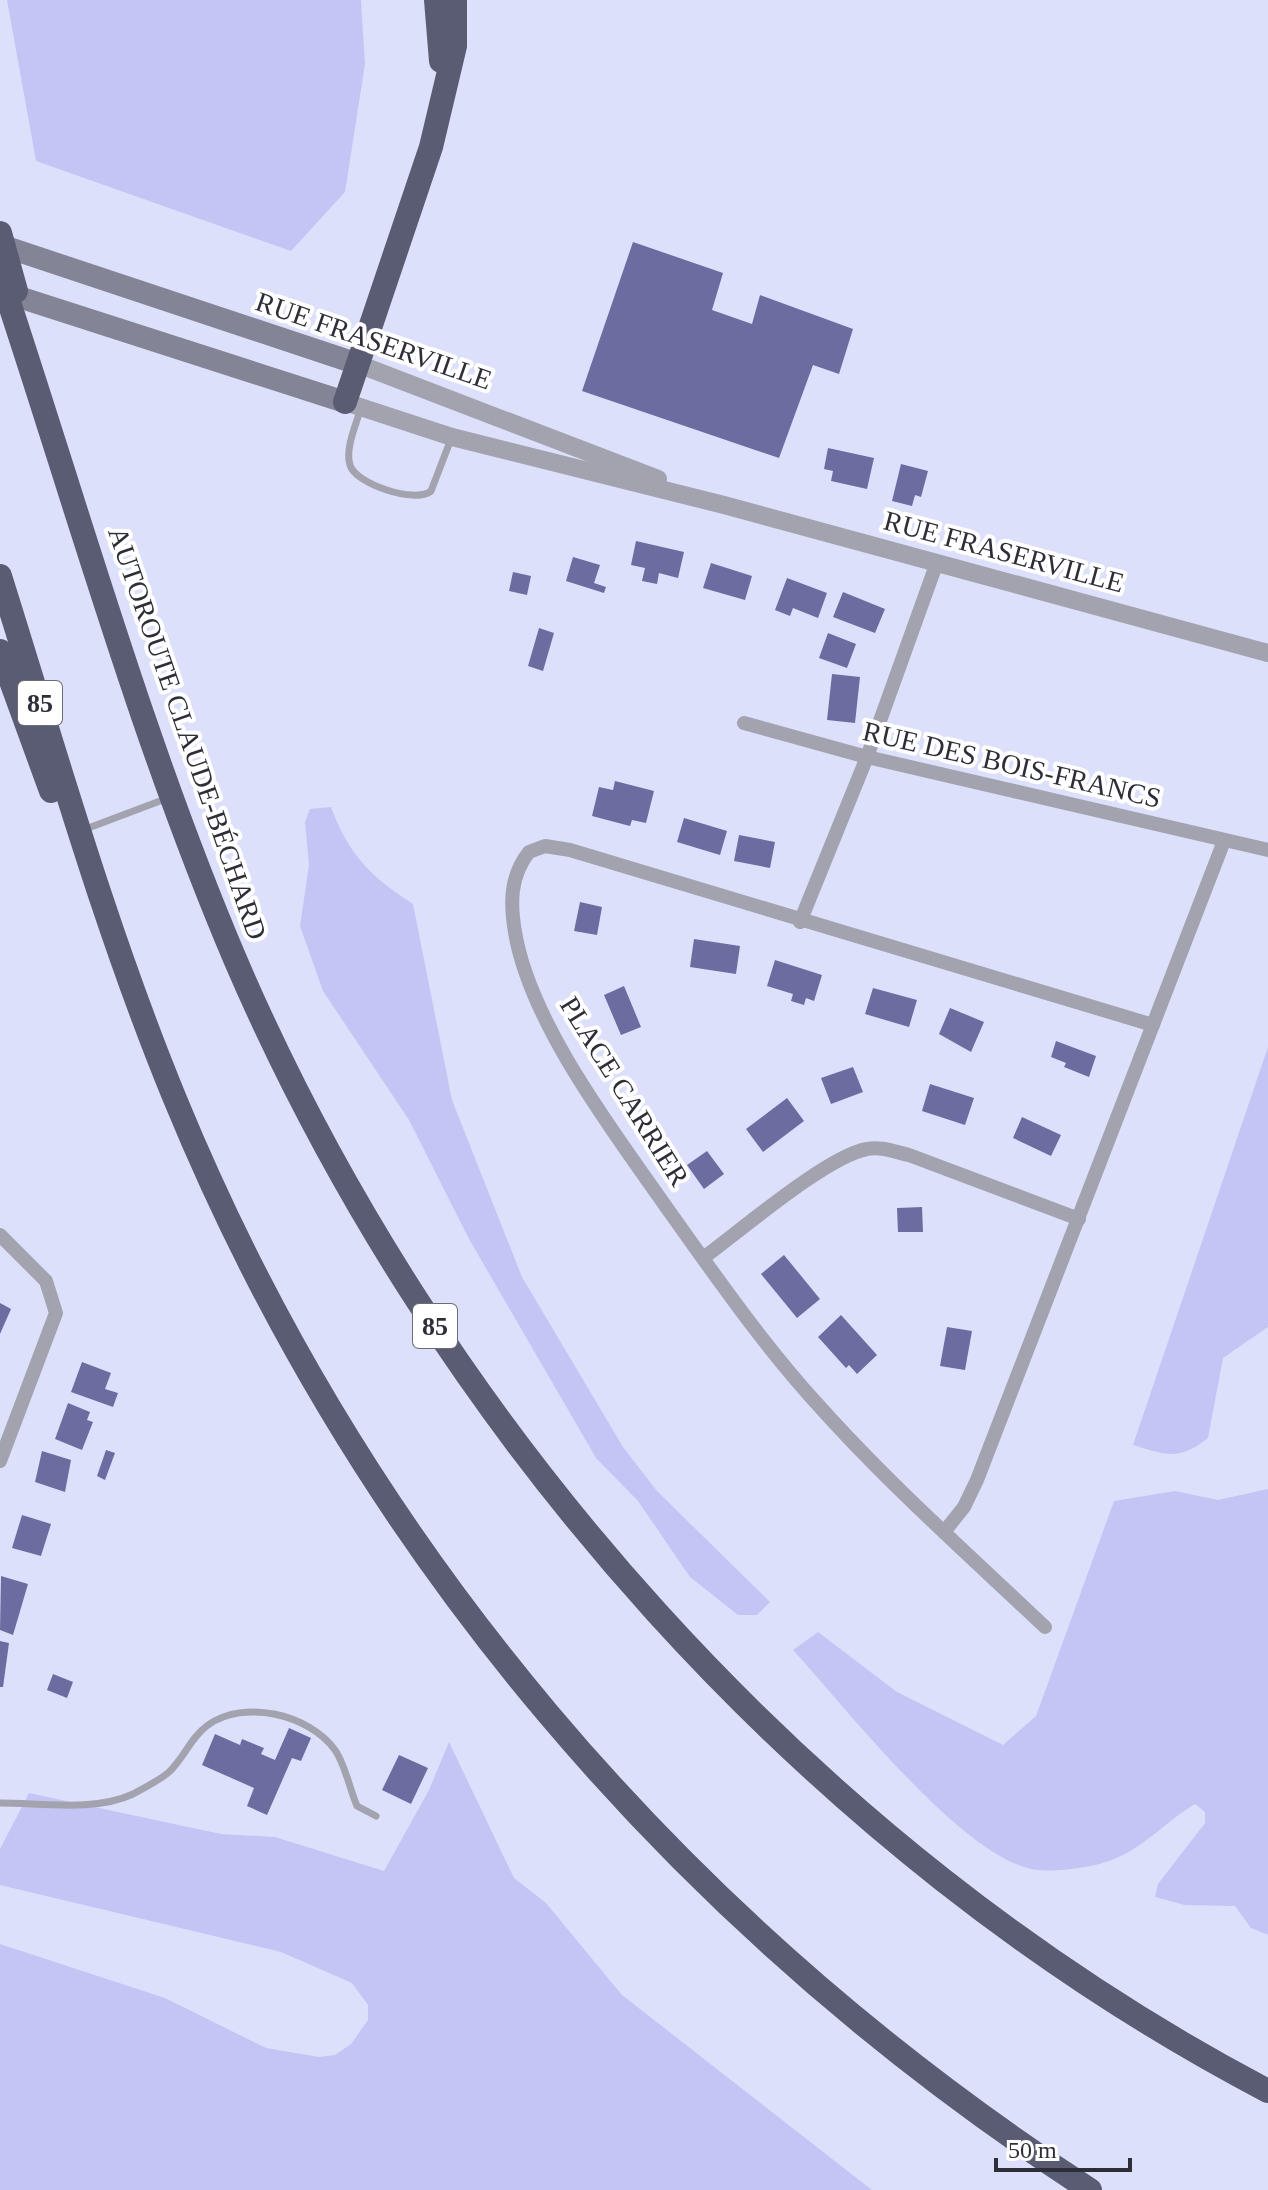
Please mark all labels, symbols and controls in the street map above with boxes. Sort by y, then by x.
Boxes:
street label: RUE FRASERVILLE [252,286,496,395]
street label: RUE FRASERVILLE [880,504,1127,598]
street label: AUTOROUTE CLAUDE-BÉCHARD [102,523,273,944]
road number: 85 [18,681,62,725]
street label: RUE DES BOIS-FRANCS [860,715,1164,814]
street label: PLACE CARRIER [554,991,695,1192]
road number: 85 [413,1304,457,1348]
scale bar [996,2122,1130,2172]
text: 50 m [1008,2137,1057,2163]

